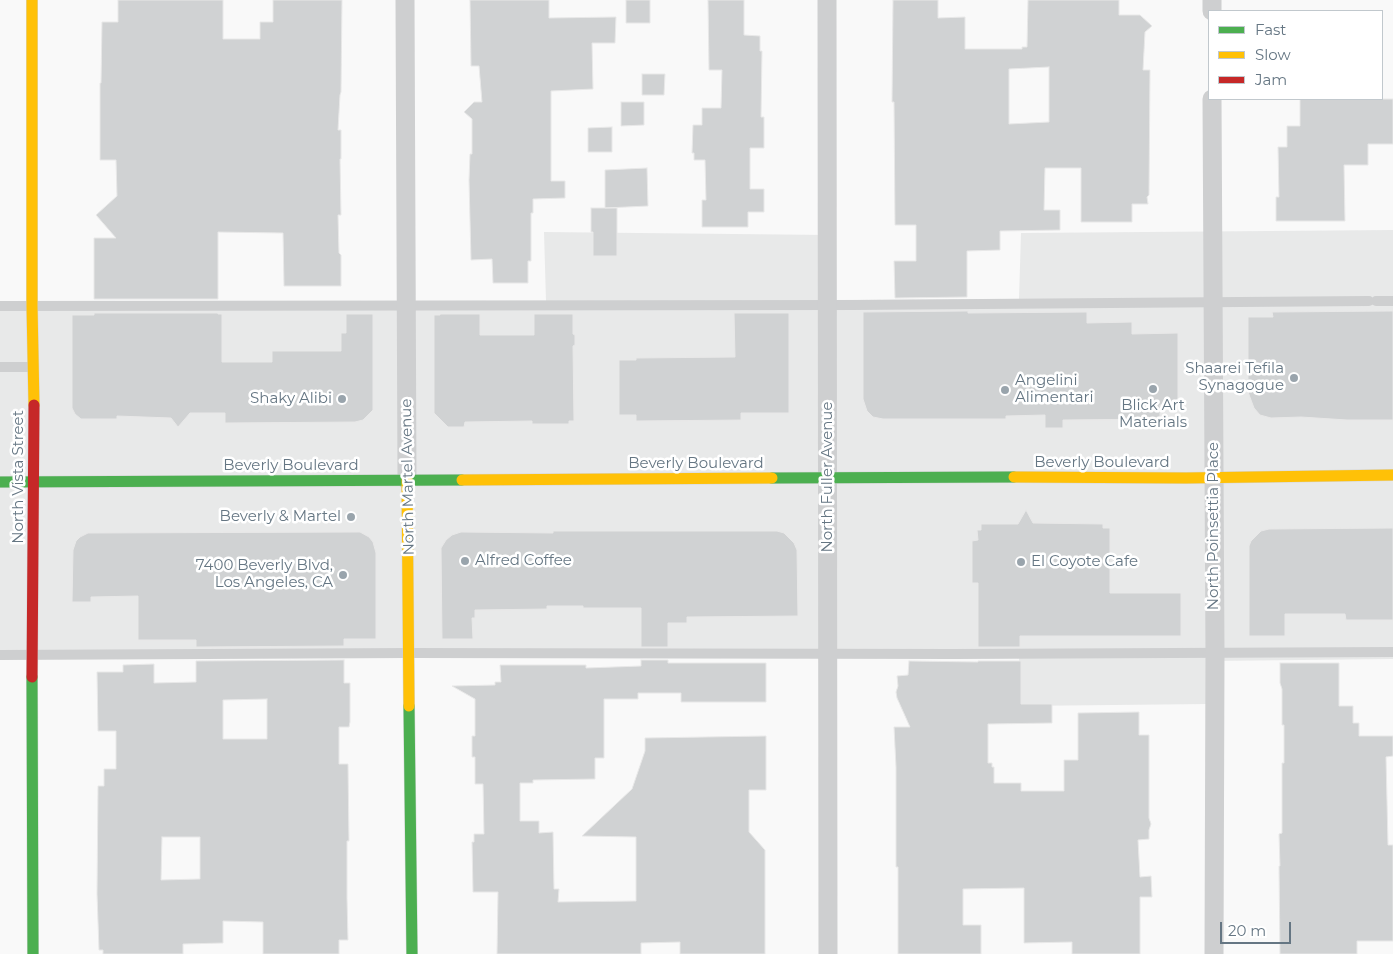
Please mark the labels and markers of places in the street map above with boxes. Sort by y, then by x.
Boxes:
place label: Shaarei Tefila Synagogue [1185,360,1284,395]
place label: Angelini Alimentari [1015,372,1094,407]
marker: Shaarei Tefila Synagogue [1288,372,1300,384]
marker: Blick Art Materials [1147,383,1159,395]
marker: Angelini Alimentari [999,384,1011,396]
place label: Shaky Alibi [250,390,332,408]
marker: Shaky Alibi [336,393,348,405]
place label: Blick Art Materials [1119,397,1187,432]
place label: Beverly & Martel [220,508,341,526]
marker: Beverly & Martel [345,511,357,523]
place label: Alfred Coffee [475,552,572,570]
place label: El Coyote Cafe [1031,553,1138,571]
marker: Alfred Coffee [459,555,471,567]
marker: El Coyote Cafe [1015,556,1027,568]
place label: 7400 Beverly Blvd, Los Angeles, CA [196,557,333,592]
marker: 7400 Beverly Blvd, Los Angeles, CA [337,569,349,581]

